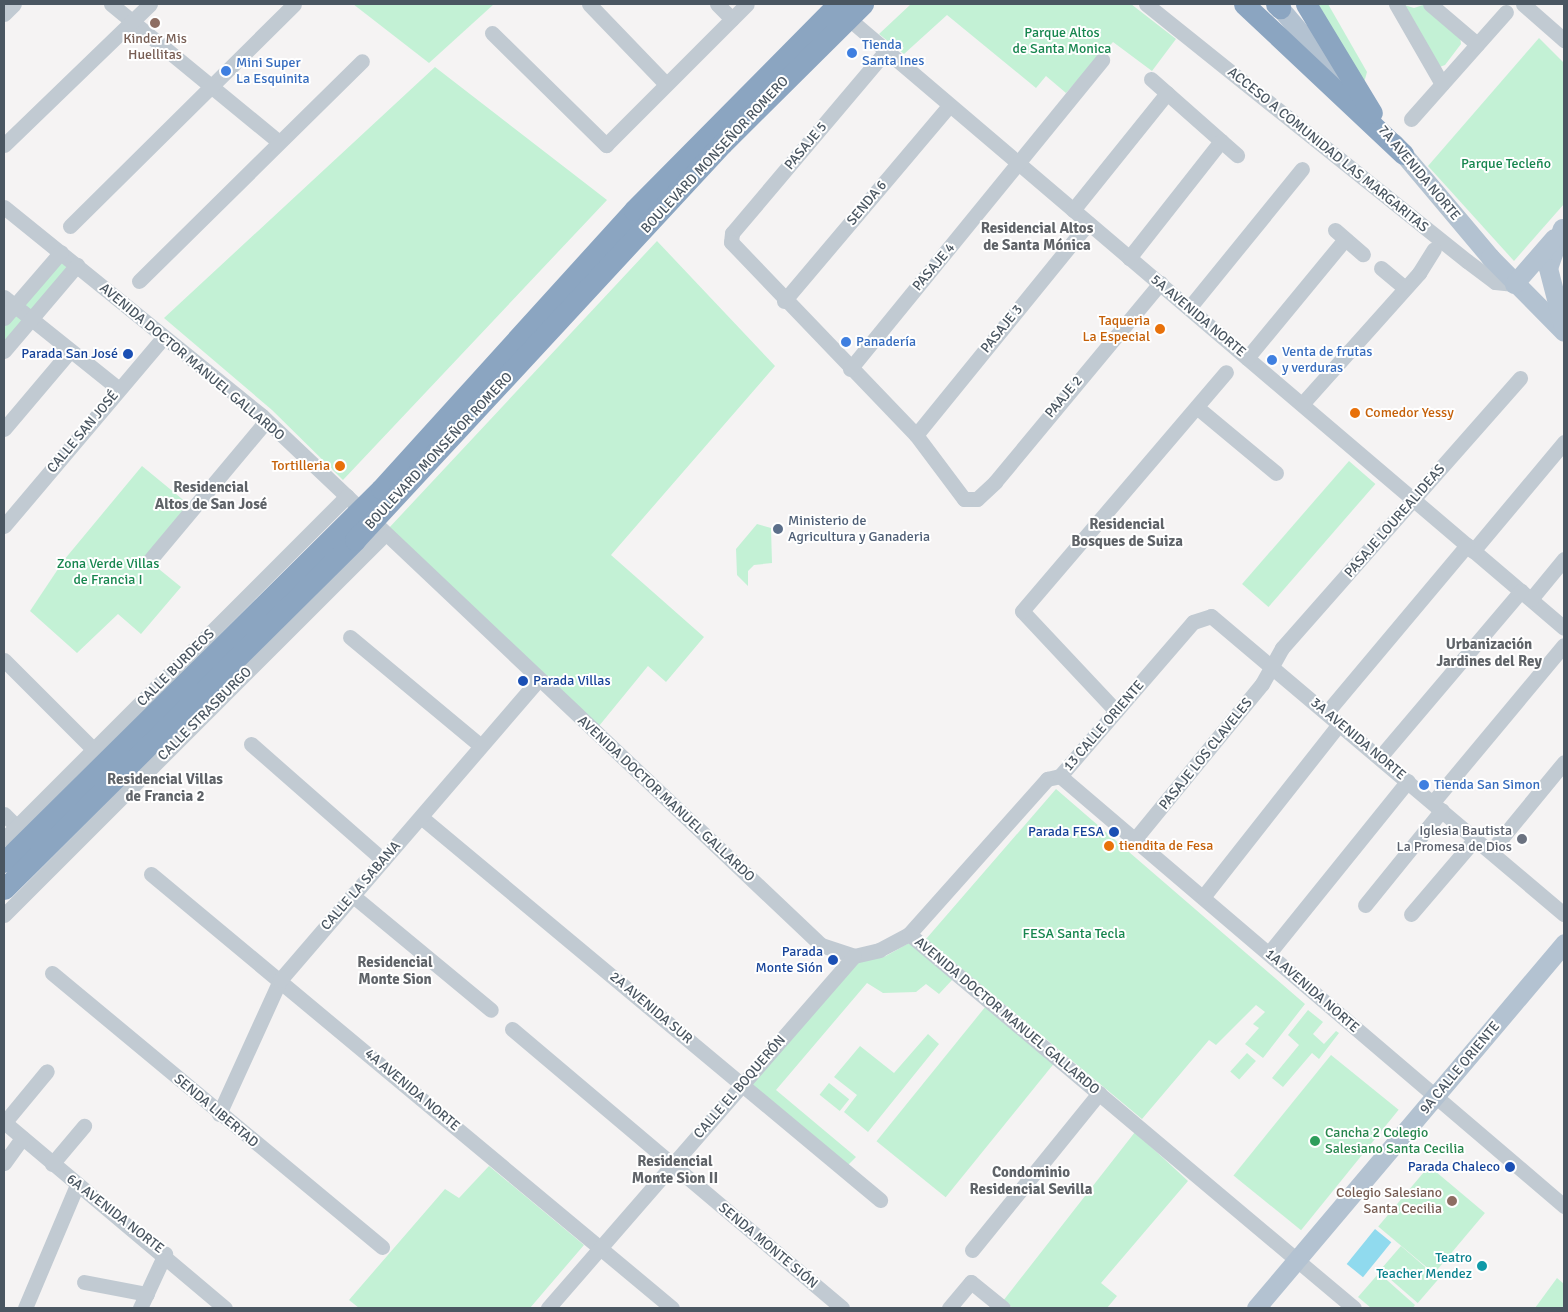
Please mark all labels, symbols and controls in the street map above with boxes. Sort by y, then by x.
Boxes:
marker: Kinder Mis Huellitas [149,17,161,29]
park label: Parque Altos de Santa Monica [1013,25,1111,58]
place label: Kinder Mis Huellitas [123,31,187,64]
place label: Tienda Santa Ines [862,37,924,70]
marker: Tienda Santa Ines [846,47,858,59]
place label: Mini Super La Esquinita [236,55,310,88]
street label: ACCESO A COMUNIDAD LAS MARGARITAS [1224,64,1432,236]
marker: Mini Super La Esquinita [220,65,232,77]
street label: BOULEVARD MONSEÑOR ROMERO [638,73,792,237]
street label: PASAJE 5 [781,119,831,173]
street label: 7A AVENIDA NORTE [1374,122,1464,224]
park label: Parque Tecleño [1461,156,1551,172]
street label: SENDA 6 [843,177,891,229]
district label: Residencial Altos de Santa Mónica [981,219,1093,254]
street label: PASAJE 4 [909,240,959,294]
street label: 5A AVENIDA NORTE [1147,271,1249,361]
street label: AVENIDA DOCTOR MANUEL GALLARDO [96,280,288,444]
street label: PASAJE 3 [978,302,1026,356]
place label: Taqueria La Especial [1082,313,1150,346]
marker: Taqueria La Especial [1154,323,1166,335]
place label: Panadería [856,334,916,350]
marker: Panadería [840,336,852,348]
place label: Venta de frutas y verduras [1282,344,1372,377]
place label: Parada San José [21,346,118,362]
marker: Parada San José [122,348,134,360]
marker: Venta de frutas y verduras [1266,354,1278,366]
street label: BOULEVARD MONSEÑOR ROMERO [362,369,516,533]
street label: PAAJE 2 [1042,373,1086,421]
street label: CALLE SAN JOSÉ [44,387,122,477]
place label: Comedor Yessy [1365,405,1454,421]
marker: Comedor Yessy [1349,407,1361,419]
place label: Tortilleria [272,458,330,474]
marker: Tortilleria [334,460,346,472]
street label: PASAJE LOUREALIDEAS [1341,461,1449,581]
district label: Residencial Altos de San José [155,478,267,513]
place label: Ministerio de Agricultura y Ganaderia [788,513,930,546]
district label: Residencial Bosques de Suiza [1071,515,1183,550]
marker: Ministerio de Agricultura y Ganaderia [772,523,784,535]
park label: Zona Verde Villas de Francia I [57,556,159,588]
street label: CALLE BURDEOS [134,626,218,710]
district label: Urbanización Jardines del Rey [1436,635,1542,670]
street label: CALLE STRASBURGO [155,664,255,764]
place label: Parada Villas [533,673,611,689]
marker: Parada Villas [517,675,529,687]
street label: 13 CALLE ORIENTE [1060,677,1148,775]
street label: 3A AVENIDA NORTE [1307,694,1409,784]
street label: PASAJE LOS CLAVELES [1156,695,1256,813]
street label: AVENIDA DOCTOR MANUEL GALLARDO [574,712,758,886]
district label: Residencial Villas de Francia 2 [107,770,223,805]
place label: Tienda San Simon [1434,777,1540,793]
marker: Tienda San Simon [1418,779,1430,791]
place label: Iglesia Bautista La Promesa de Dios [1397,823,1512,856]
place label: Parada FESA [1028,824,1104,840]
marker: Parada FESA [1108,826,1120,838]
marker: Iglesia Bautista La Promesa de Dios [1516,833,1528,845]
street label: CALLE LA SABANA [318,838,404,934]
place label: tiendita de Fesa [1119,838,1213,854]
marker: tiendita de Fesa [1103,840,1115,852]
park label: FESA Santa Tecla [1023,926,1125,942]
street label: AVENIDA DOCTOR MANUEL GALLARDO [911,934,1103,1098]
place label: Parada Monte Sión [755,944,823,976]
street label: 1A AVENIDA NORTE [1262,946,1362,1036]
district label: Residencial Monte Sion [357,953,433,988]
marker: Parada Monte Sión [827,954,839,966]
street label: 2A AVENIDA SUR [606,969,696,1047]
street label: 9A CALLE ORIENTE [1416,1018,1504,1118]
street label: CALLE EL BOQUERÓN [691,1032,789,1142]
street label: 4A AVENIDA NORTE [361,1045,463,1135]
street label: SENDA LIBERTAD [170,1071,262,1151]
place label: Cancha 2 Colegio Salesiano Santa Cecilia [1325,1125,1464,1158]
marker: Cancha 2 Colegio Salesiano Santa Cecilia [1309,1135,1321,1147]
district label: Residencial Monte Sion II [632,1152,718,1187]
place label: Parada Chaleco [1408,1159,1500,1175]
marker: Parada Chaleco [1504,1161,1516,1173]
district label: Condominio Residencial Sevilla [970,1163,1092,1198]
street label: 6A AVENIDA NORTE [63,1171,167,1257]
place label: Colegio Salesiano Santa Cecilia [1336,1185,1442,1218]
marker: Colegio Salesiano Santa Cecilia [1446,1195,1458,1207]
street label: SENDA MONTE SIÓN [715,1200,821,1292]
place label: Teatro Teacher Mendez [1376,1250,1472,1282]
marker: Teatro Teacher Mendez [1476,1260,1488,1272]

